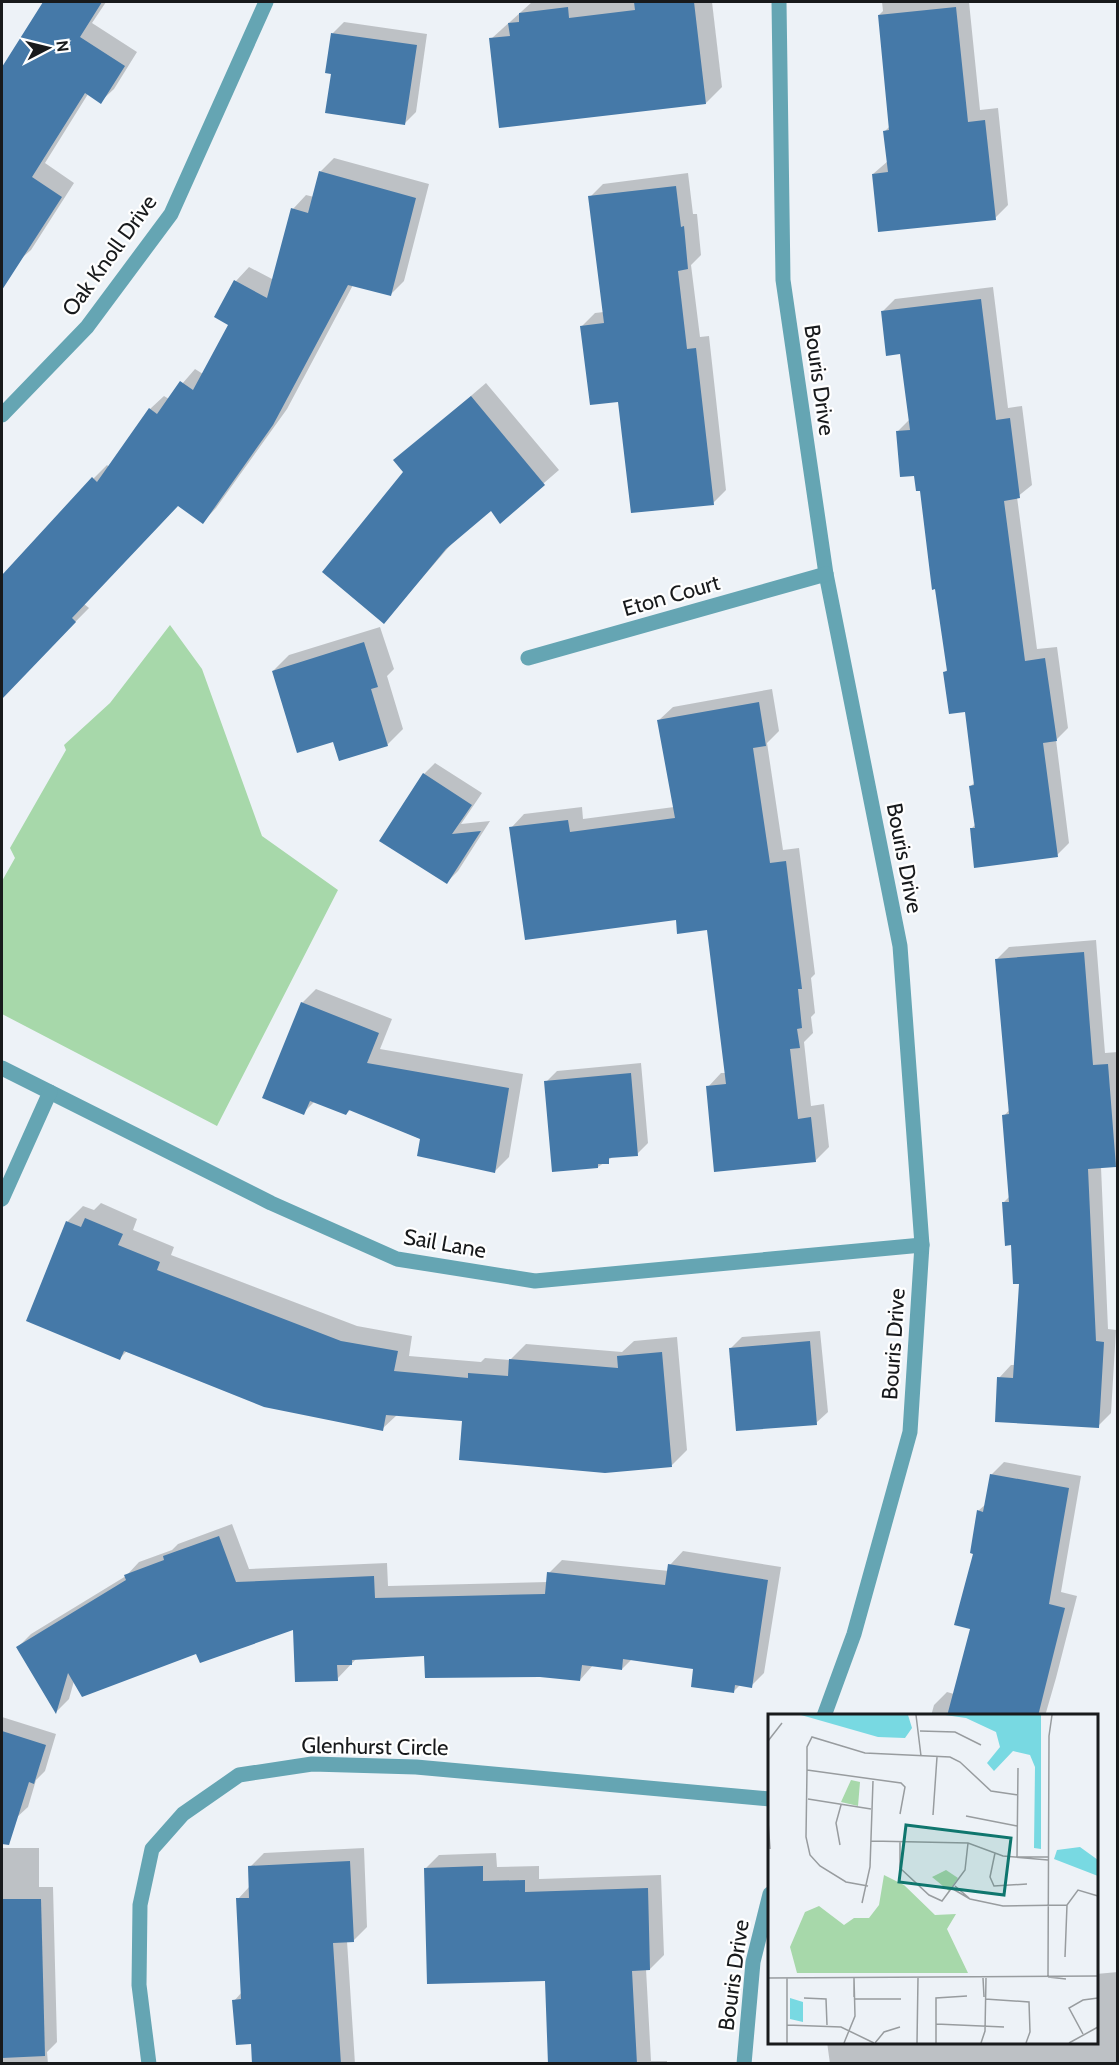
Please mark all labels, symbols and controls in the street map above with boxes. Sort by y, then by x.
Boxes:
north arrow [18,18,78,78]
text: N [52,39,73,53]
street label: Oak Knoll Drive [56,189,163,321]
street label: Bouris Drive [798,323,841,437]
street label: Eton Court [619,569,723,622]
street label: Bouris Drive [881,801,928,916]
street label: Sail Lane [402,1223,488,1264]
street label: Bouris Drive [876,1287,911,1401]
inset map [768,1714,1098,2044]
street label: Glenhurst Circle [301,1732,449,1761]
street label: Bouris Drive [712,1918,755,2032]

